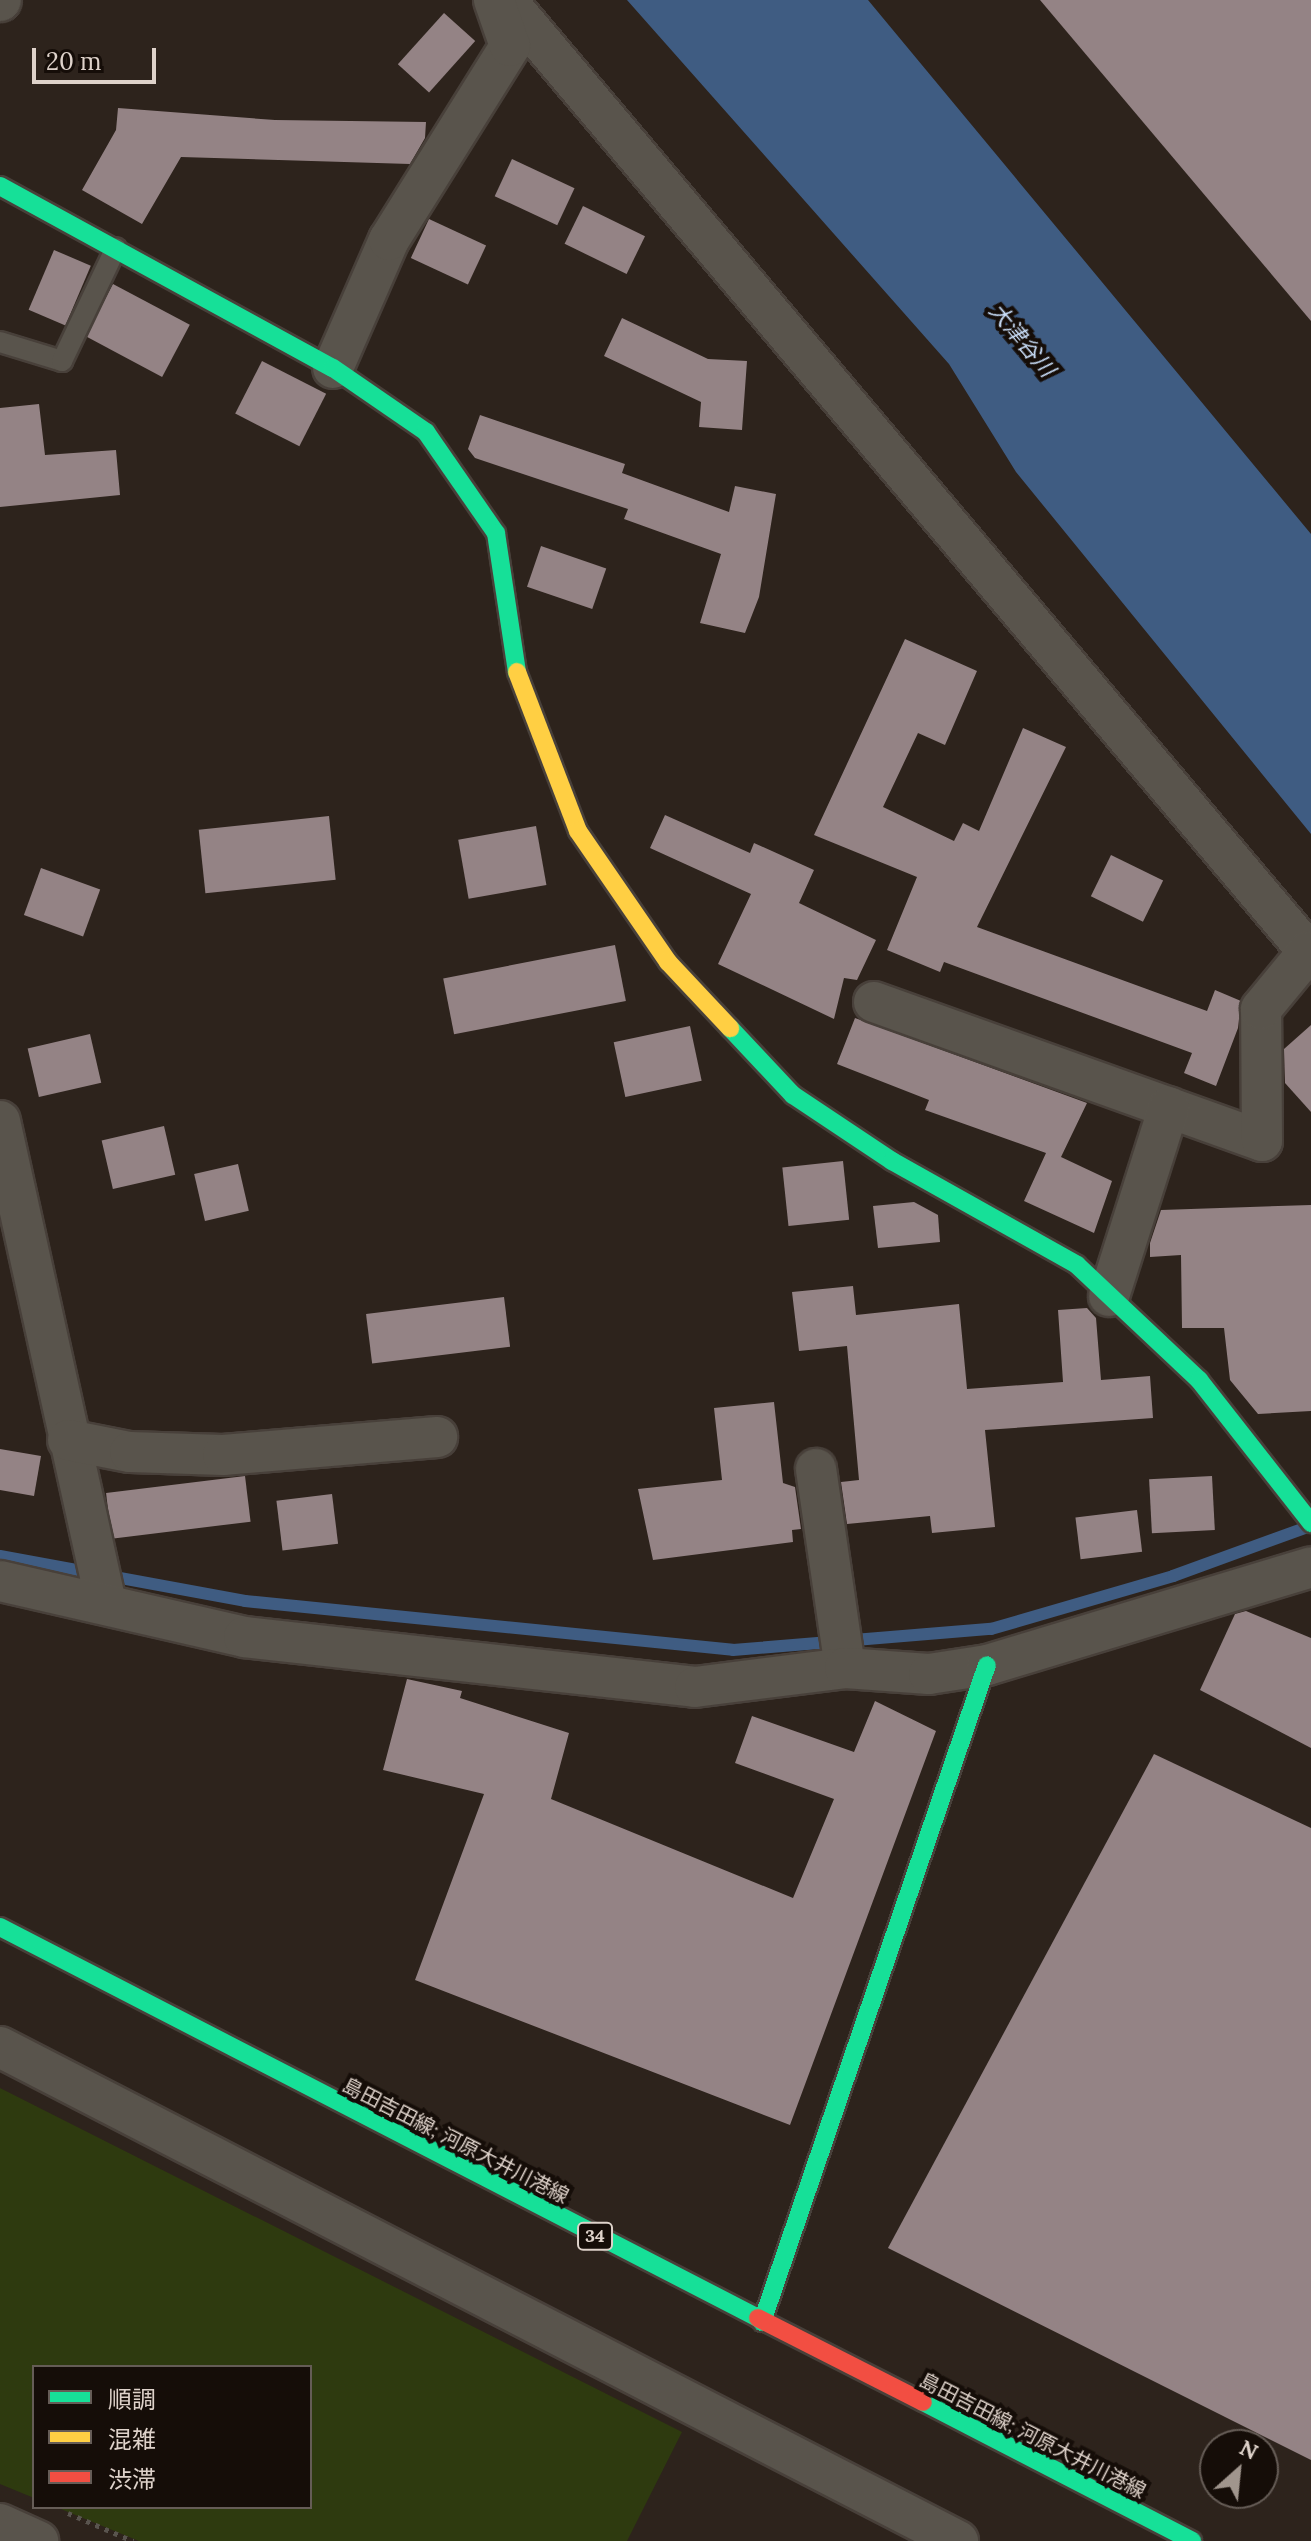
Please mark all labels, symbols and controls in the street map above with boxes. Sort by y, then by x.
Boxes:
scale bar [36,32,160,82]
text: 20 m [46,46,102,77]
water label: 大津谷川 [984,298,1060,382]
street label: 島田吉田線; 河原大井川港線 [339,2072,573,2208]
road number: 34 [577,2222,613,2250]
legend [32,2365,312,2509]
street label: 島田吉田線; 河原大井川港線 [916,2367,1150,2503]
text: 順調 [108,2384,156,2415]
text: 混雑 [108,2424,156,2455]
north arrow [1199,2429,1279,2509]
text: N [1235,2433,1263,2466]
text: 渋滞 [108,2464,156,2495]

